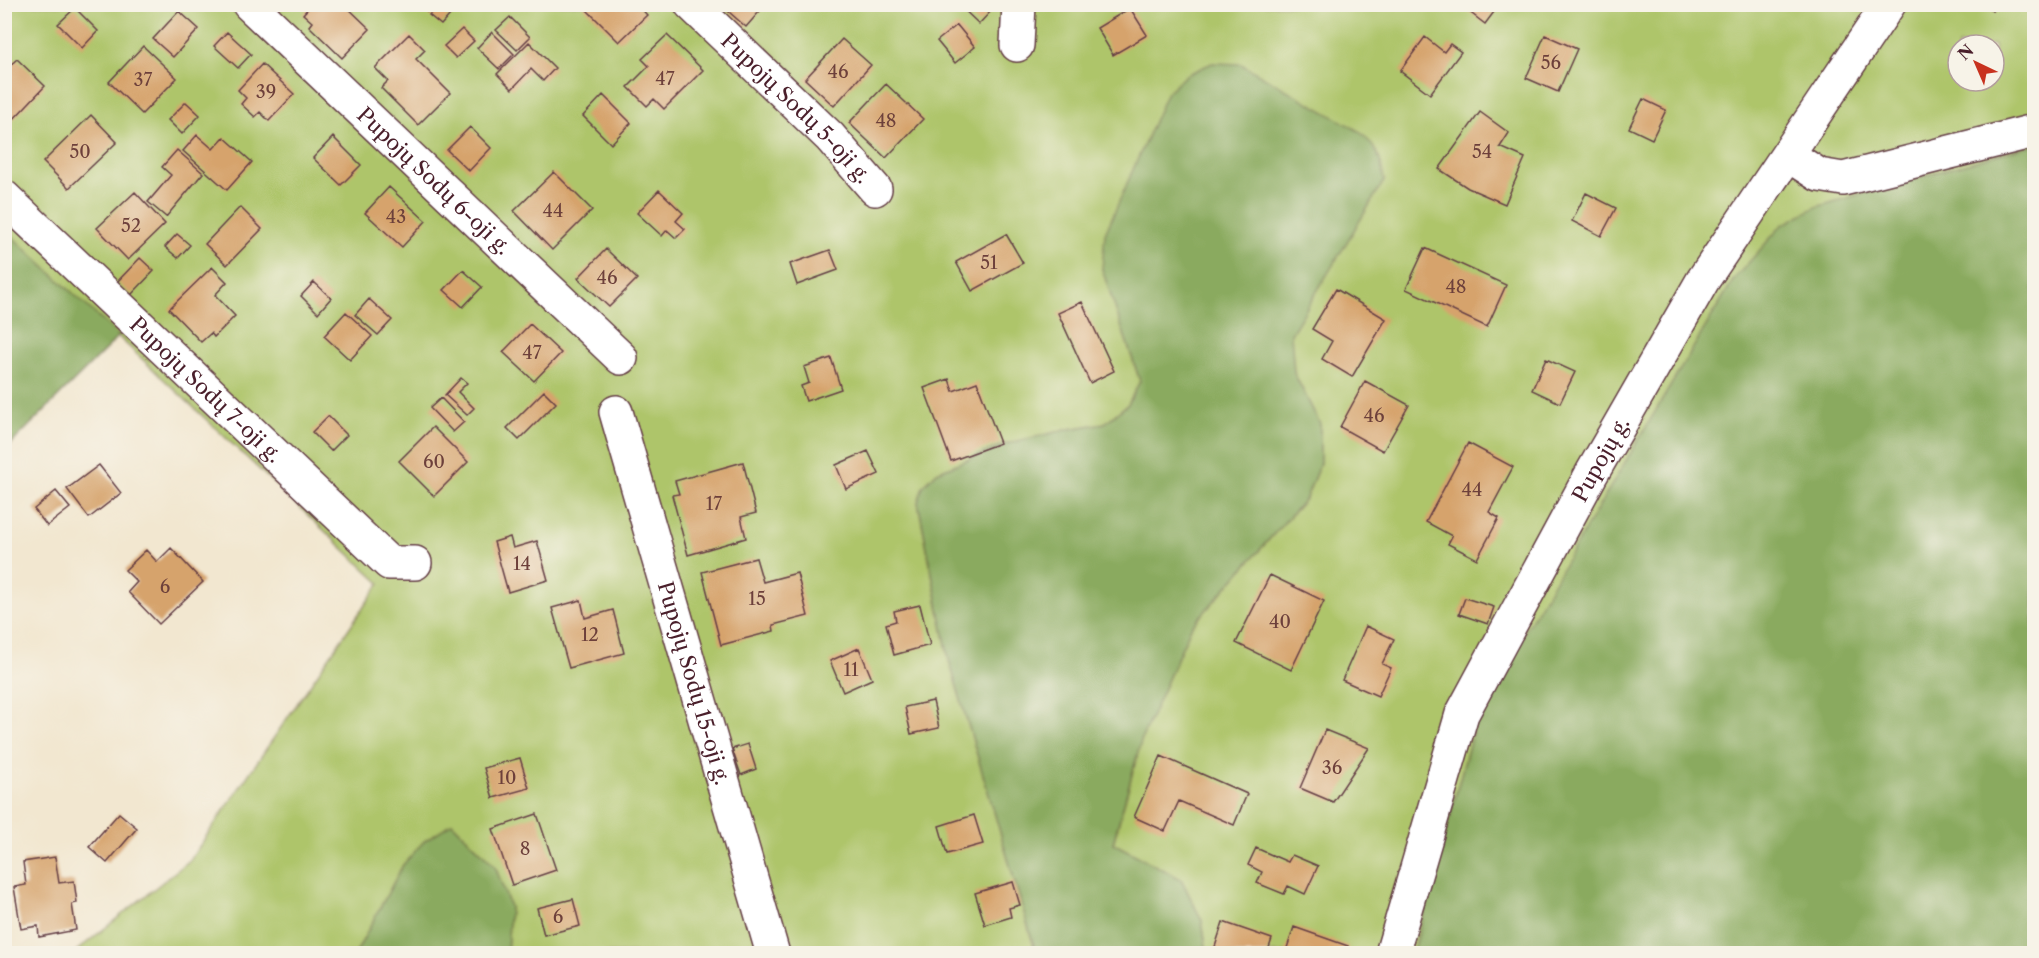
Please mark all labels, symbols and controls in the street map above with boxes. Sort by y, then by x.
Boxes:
street label: Pupojų Sodų 5-oji g. [716,28,876,188]
north arrow [1946,33,2006,93]
text: N [1954,40,1978,64]
house number: 56 [1541,52,1561,74]
house number: 46 [828,61,848,83]
house number: 47 [655,68,675,90]
house number: 37 [134,69,153,91]
house number: 39 [256,81,276,103]
street label: Pupojų Sodų 6-oji g. [352,102,516,259]
house number: 48 [875,110,897,132]
house number: 50 [69,141,91,163]
house number: 54 [1472,141,1492,163]
house number: 44 [543,200,563,222]
house number: 43 [386,206,406,228]
house number: 52 [121,215,141,237]
house number: 51 [980,252,998,274]
house number: 46 [597,267,617,289]
house number: 48 [1445,276,1467,298]
street label: Pupojų Sodų 7-oji g. [125,311,287,467]
house number: 47 [522,342,542,364]
house number: 46 [1364,405,1384,427]
street label: Pupojų g. [1567,412,1634,506]
house number: 60 [423,451,445,473]
house number: 44 [1462,479,1482,501]
house number: 17 [706,493,722,515]
house number: 14 [513,553,531,575]
house number: 6 [160,576,170,598]
street label: Pupojų Sodų 15-oji g. [653,578,736,788]
house number: 15 [748,588,766,610]
house number: 40 [1269,611,1291,633]
house number: 12 [581,624,599,646]
house number: 11 [843,659,859,681]
house number: 36 [1322,757,1342,779]
house number: 10 [498,767,516,789]
house number: 8 [520,838,530,860]
house number: 6 [553,906,563,928]

